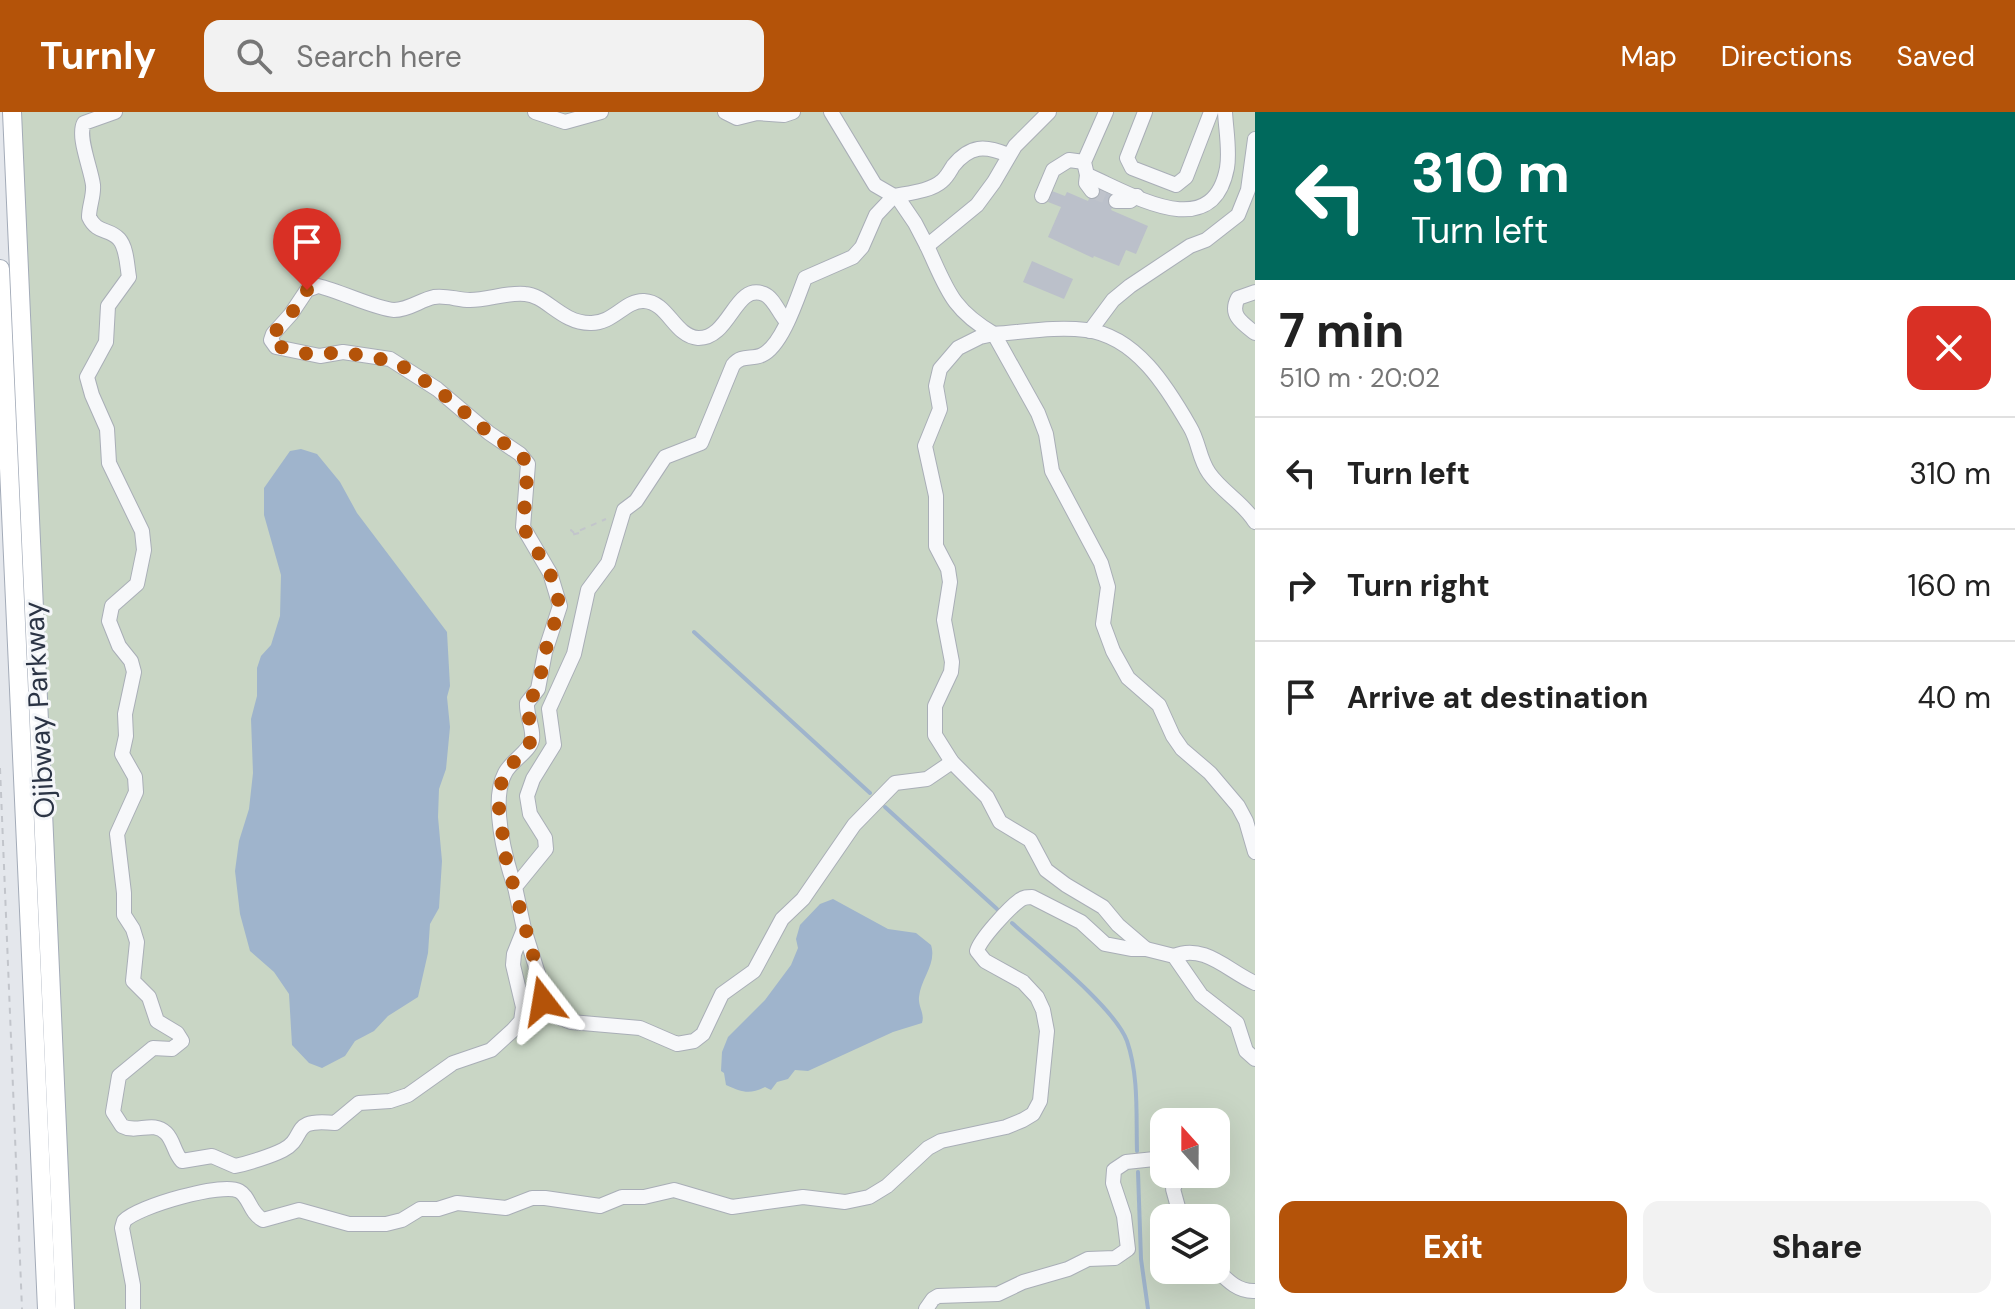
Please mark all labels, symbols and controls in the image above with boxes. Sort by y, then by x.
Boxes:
search box [204,20,764,92]
text: Turnly [40,31,156,81]
icon: search [232,34,276,78]
text: Search here [296,37,462,76]
text: Map [1620,38,1677,75]
text: Directions [1721,38,1853,75]
text: Saved [1897,38,1975,75]
text: 310 m [1411,136,1570,209]
icon: left [1279,144,1383,248]
text: Turn left [1411,207,1548,254]
pin [273,208,341,290]
icon: arrive [285,220,329,264]
text: 7 min [1279,299,1404,362]
button: close [1907,306,1991,390]
text: 510 m · 20:02 [1279,361,1440,395]
icon: left [1279,451,1323,495]
text: Turn left [1347,454,1470,493]
text: 310 m [1909,454,1991,493]
icon: right [1279,563,1323,607]
text: Turn right [1347,566,1490,605]
text: 160 m [1908,566,1991,605]
street label: Ojibway Parkway [15,600,63,820]
icon: arrive [1279,675,1323,719]
text: Arrive at destination [1347,678,1648,717]
text: 40 m [1918,678,1991,717]
position arrow [501,959,585,1043]
north arrow [1150,1108,1230,1188]
map controls [1150,1108,1230,1284]
button: Exit [1279,1201,1627,1293]
button: Share [1643,1201,1991,1293]
button: layers [1150,1204,1230,1284]

